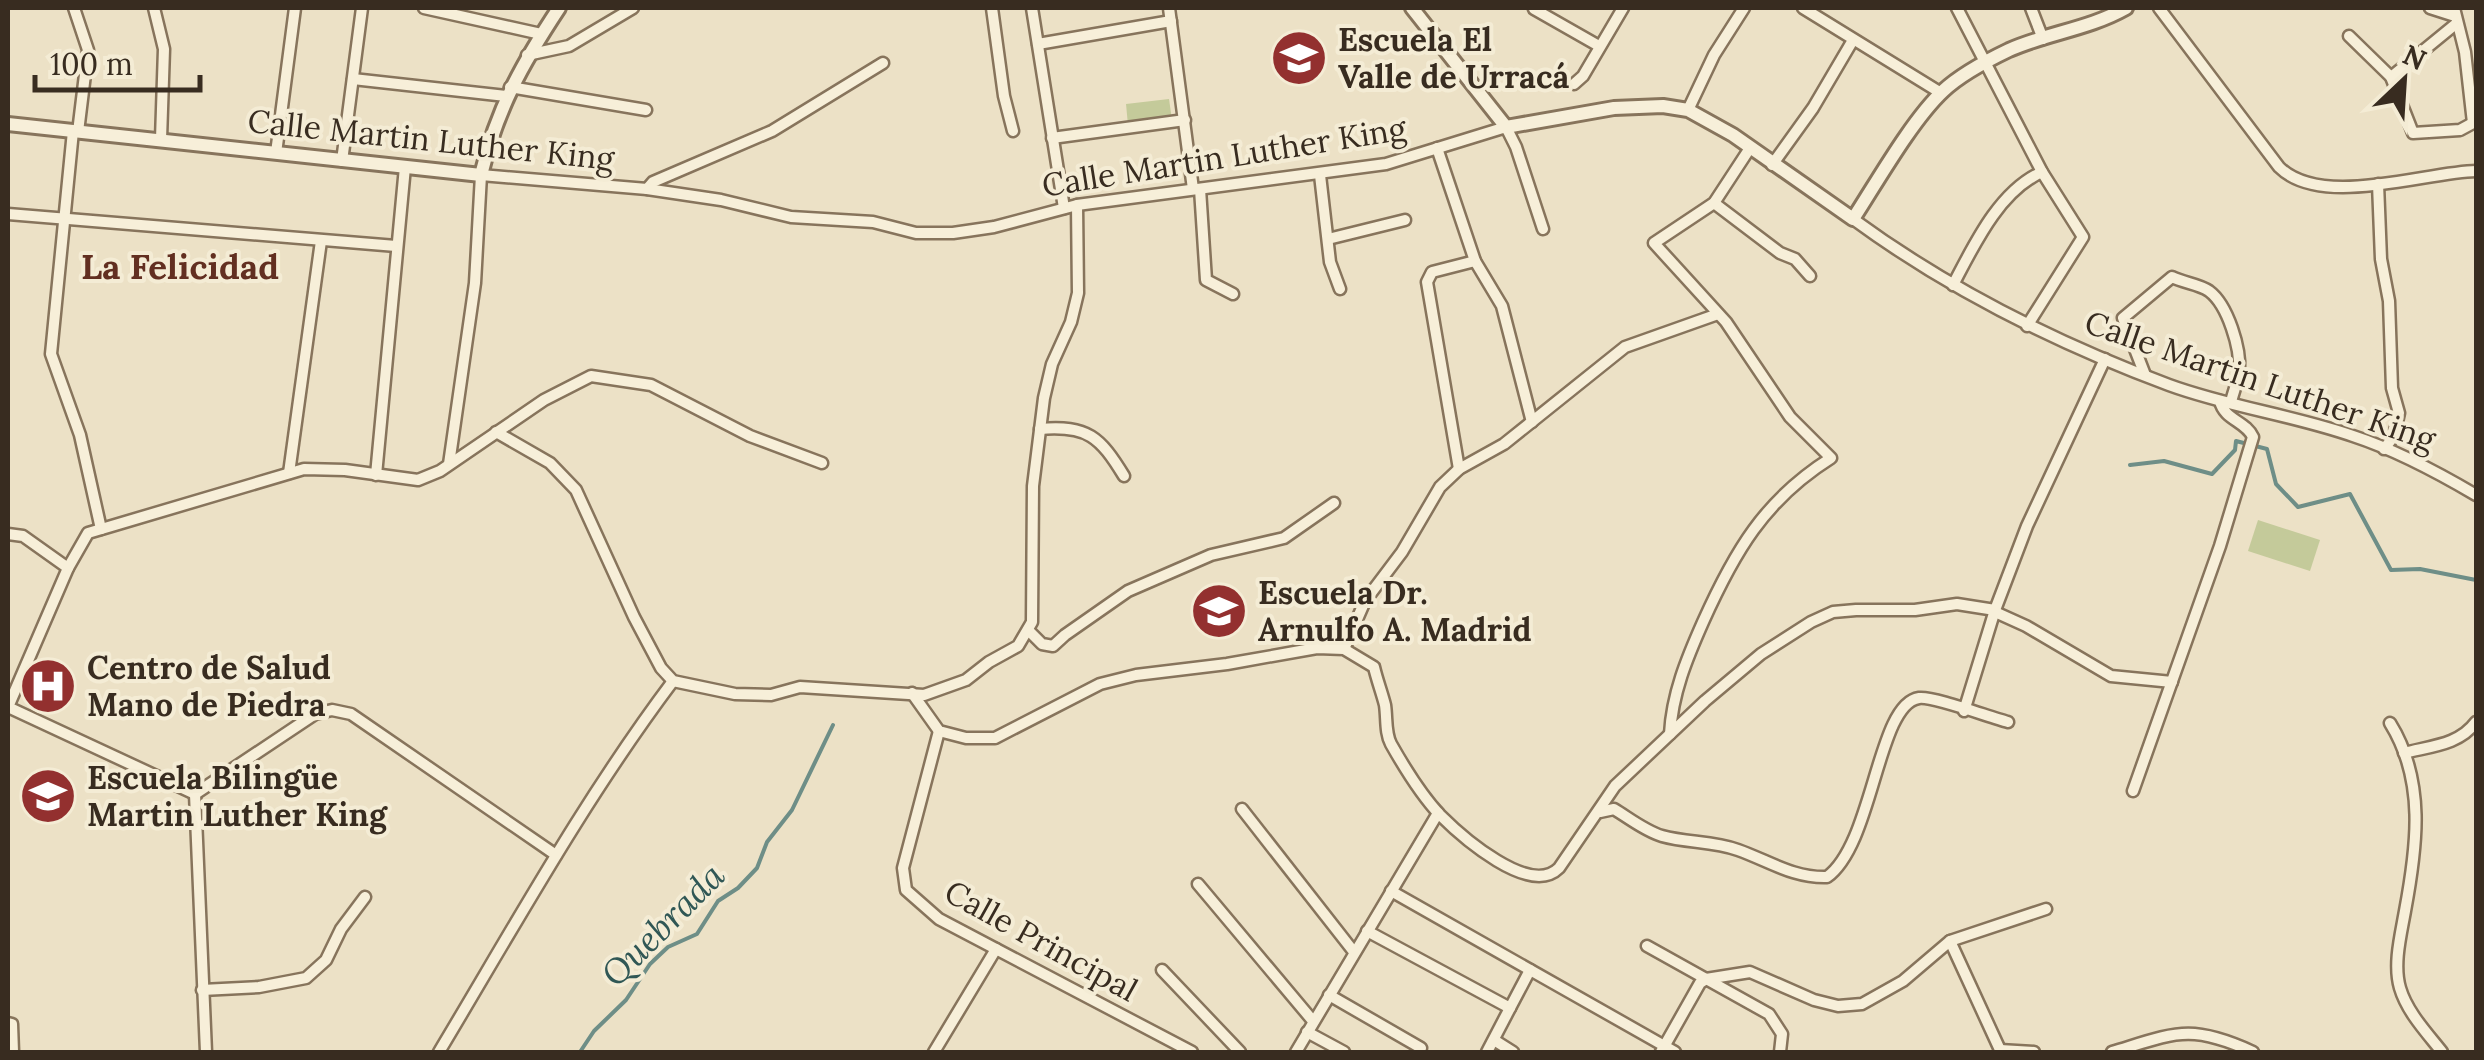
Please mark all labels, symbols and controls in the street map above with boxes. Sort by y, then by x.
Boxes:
place label: Escuela El Valle de Urracá [1338,19,1569,97]
school or university icon: Escuela El Valle de Urracá [1269,28,1329,88]
scale bar [35,30,200,92]
north arrow [2354,30,2454,130]
text: N [2397,36,2432,78]
text: 100 m [50,45,133,83]
street label: Calle Martin Luther King [246,100,617,179]
street label: Calle Martin Luther King [1039,107,1410,206]
district label: La Felicidad [81,244,279,289]
street label: Calle Martin Luther King [2080,301,2442,460]
place label: Escuela Dr. Arnulfo A. Madrid [1258,572,1532,650]
school or university icon: Escuela Dr. Arnulfo A. Madrid [1189,581,1249,641]
place label: Centro de Salud Mano de Piedra [87,647,331,725]
hospital icon: Centro de Salud Mano de Piedra [18,656,78,716]
place label: Escuela Bilingüe Martin Luther King [87,757,388,835]
school or university icon: Escuela Bilingüe Martin Luther King [18,766,78,826]
water label: Quebrada [592,853,734,996]
street label: Calle Principal [938,871,1145,1010]

